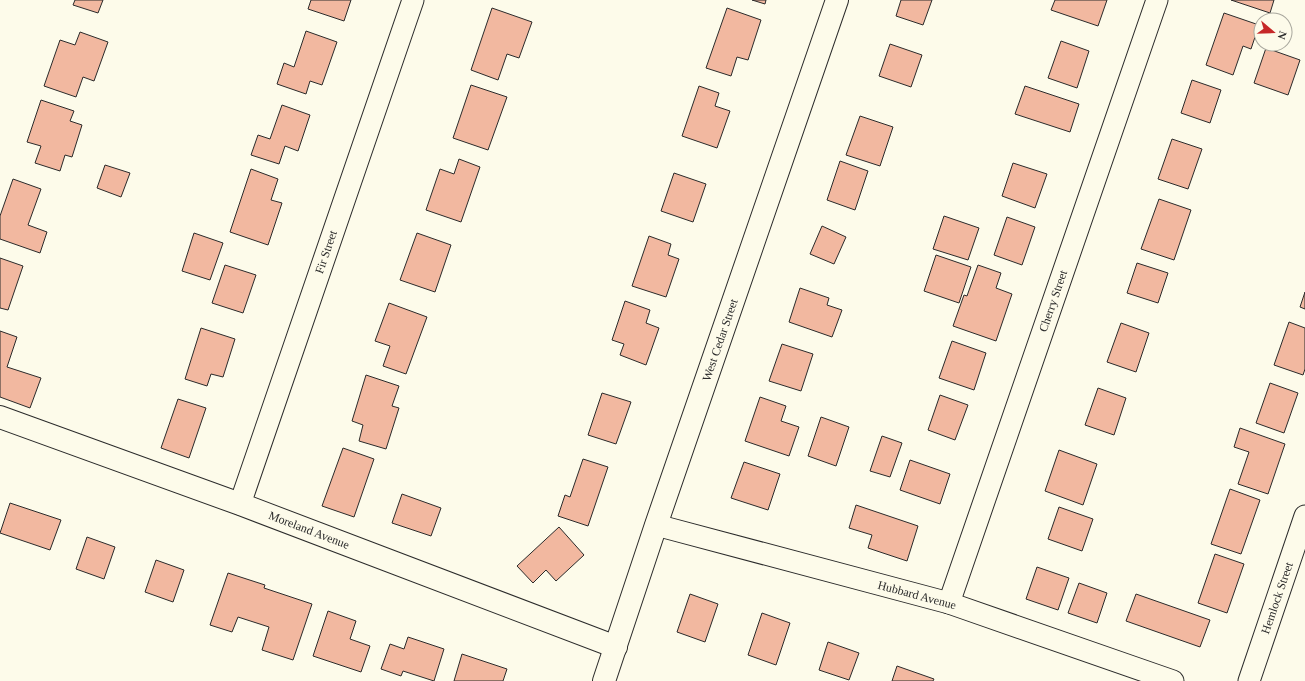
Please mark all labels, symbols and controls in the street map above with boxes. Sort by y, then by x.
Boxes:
north arrow [1253,12,1293,52]
text: N [1275,30,1289,41]
street label: Fir Street [312,228,340,276]
street label: Cherry Street [1036,268,1070,334]
street label: West Cedar Street [699,296,741,383]
street label: Moreland Avenue [267,508,351,552]
street label: Hemlock Street [1258,560,1296,636]
street label: Hubbard Avenue [876,578,958,612]

